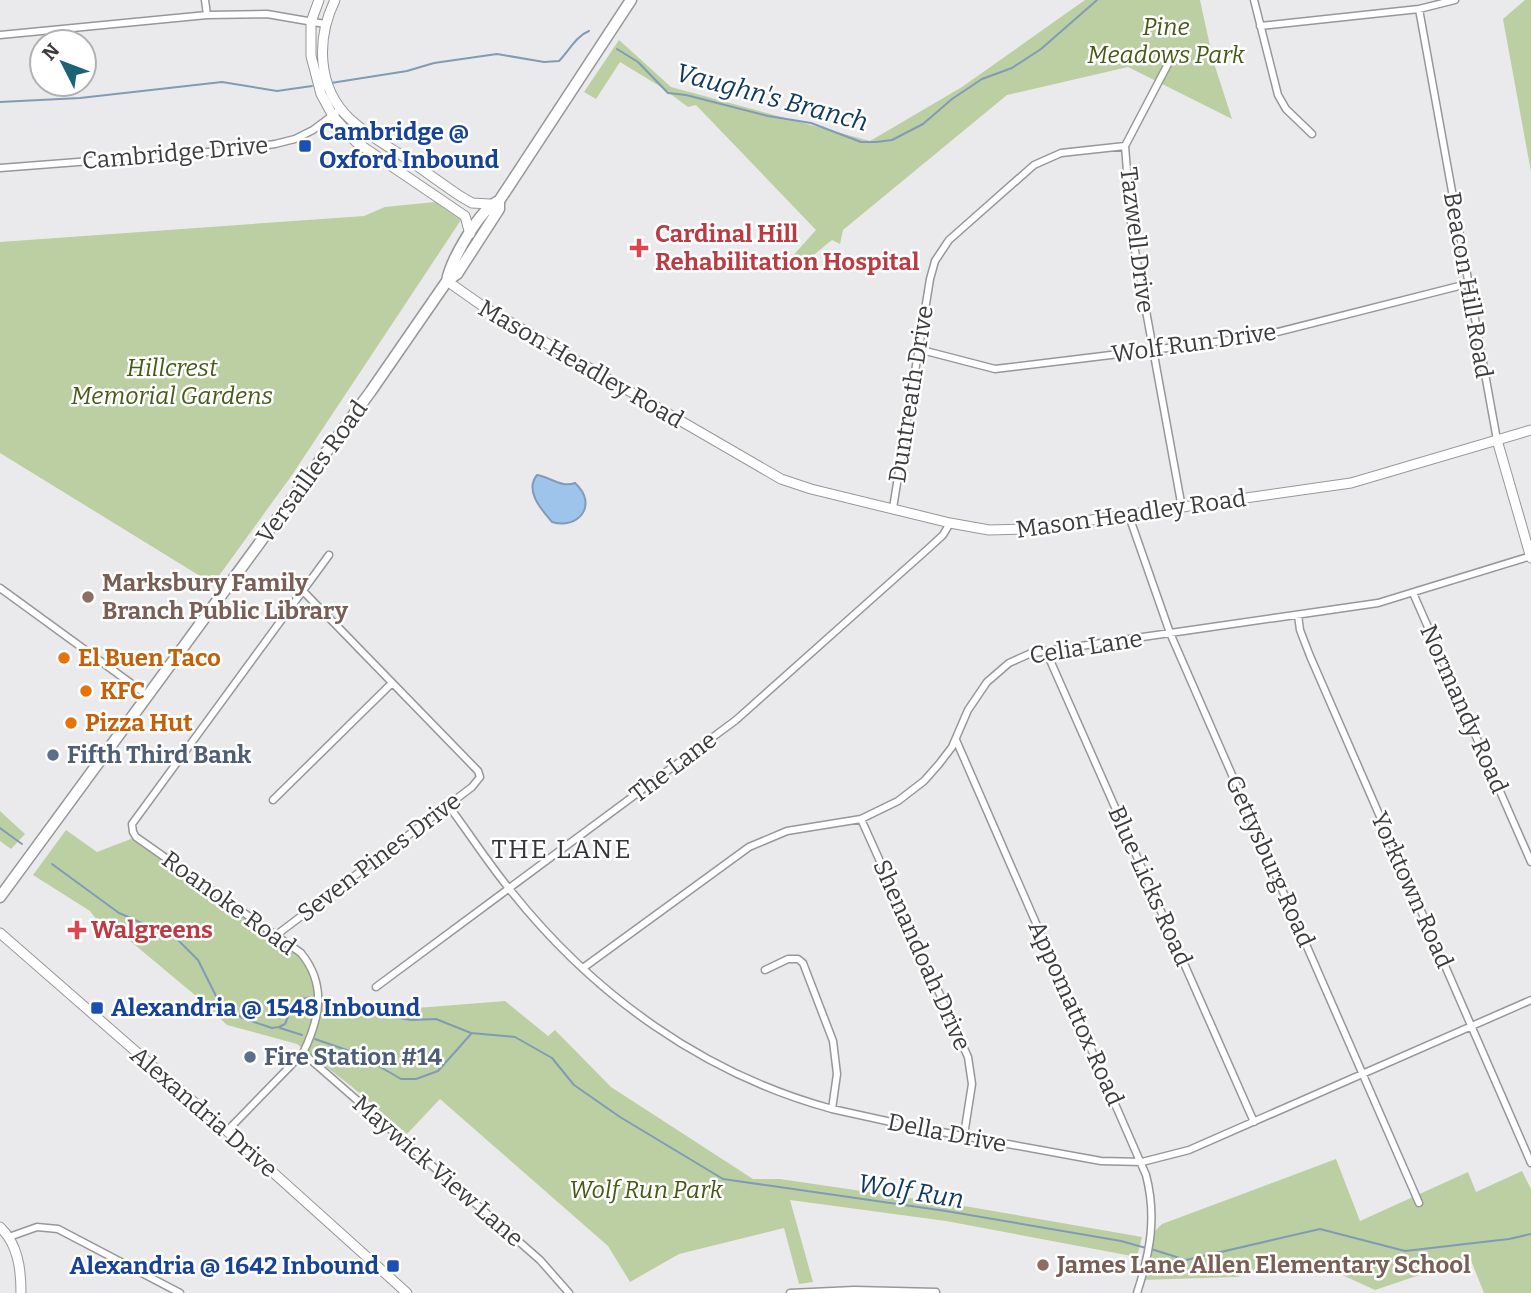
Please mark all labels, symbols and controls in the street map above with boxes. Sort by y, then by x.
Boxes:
park label: Pine Meadows Park [1087,13,1246,69]
north arrow [28,28,98,98]
text: N [37,39,64,65]
water label: Vaughn's Branch [672,57,871,138]
place label: Cambridge @ Oxford Inbound [319,118,500,174]
street label: Cambridge Drive [81,131,269,175]
marker: Cambridge @ Oxford Inbound [297,138,313,154]
street label: Tazwell Drive [1114,166,1160,314]
street label: Beacon Hill Road [1438,190,1498,380]
place label: Cardinal Hill Rehabilitation Hospital [655,220,920,276]
marker: Cardinal Hill Rehabilitation Hospital [629,238,649,258]
street label: Mason Headley Road [474,294,688,434]
street label: Duntreath Drive [883,303,939,485]
street label: Wolf Run Drive [1110,318,1278,368]
park label: Hillcrest Memorial Gardens [71,354,273,410]
street label: Versailles Road [251,395,373,549]
street label: Mason Headley Road [1014,484,1248,544]
place label: Marksbury Family Branch Public Library [102,569,349,625]
marker: Marksbury Family Branch Public Library [80,589,96,605]
street label: Normandy Road [1414,620,1514,798]
street label: Celia Lane [1027,624,1145,670]
place label: El Buen Taco [78,644,221,672]
marker: El Buen Taco [56,650,72,666]
place label: KFC [100,677,145,705]
marker: KFC [78,683,94,699]
place label: Pizza Hut [85,709,193,737]
marker: Pizza Hut [63,715,79,731]
street label: The Lane [624,725,722,809]
place label: Fifth Third Bank [67,741,252,769]
marker: Fifth Third Bank [45,747,61,763]
street label: Gettysburg Road [1220,771,1320,951]
street label: Seven Pines Drive [292,787,466,927]
street label: Blue Licks Road [1102,802,1198,970]
street label: Yorktown Road [1365,808,1459,972]
district label: THE LANE [491,834,633,865]
street label: Roanoke Road [157,845,301,961]
street label: Shenandoah Drive [867,855,977,1055]
place label: Walgreens [91,916,213,944]
street label: Appomattox Road [1023,916,1129,1110]
marker: Walgreens [69,922,85,938]
place label: Alexandria @ 1548 Inbound [111,994,421,1022]
marker: Alexandria @ 1548 Inbound [89,1000,105,1016]
street label: Alexandria Drive [125,1041,283,1183]
place label: Fire Station #14 [264,1043,442,1071]
marker: Fire Station #14 [242,1049,258,1065]
street label: Maywick View Lane [347,1089,529,1253]
street label: Della Drive [885,1108,1009,1158]
water label: Wolf Run [856,1168,966,1215]
park label: Wolf Run Park [569,1176,724,1204]
place label: James Lane Allen Elementary School [1055,1251,1471,1279]
place label: Alexandria @ 1642 Inbound [69,1252,379,1280]
marker: James Lane Allen Elementary School [1035,1257,1051,1273]
marker: Alexandria @ 1642 Inbound [385,1258,401,1274]

